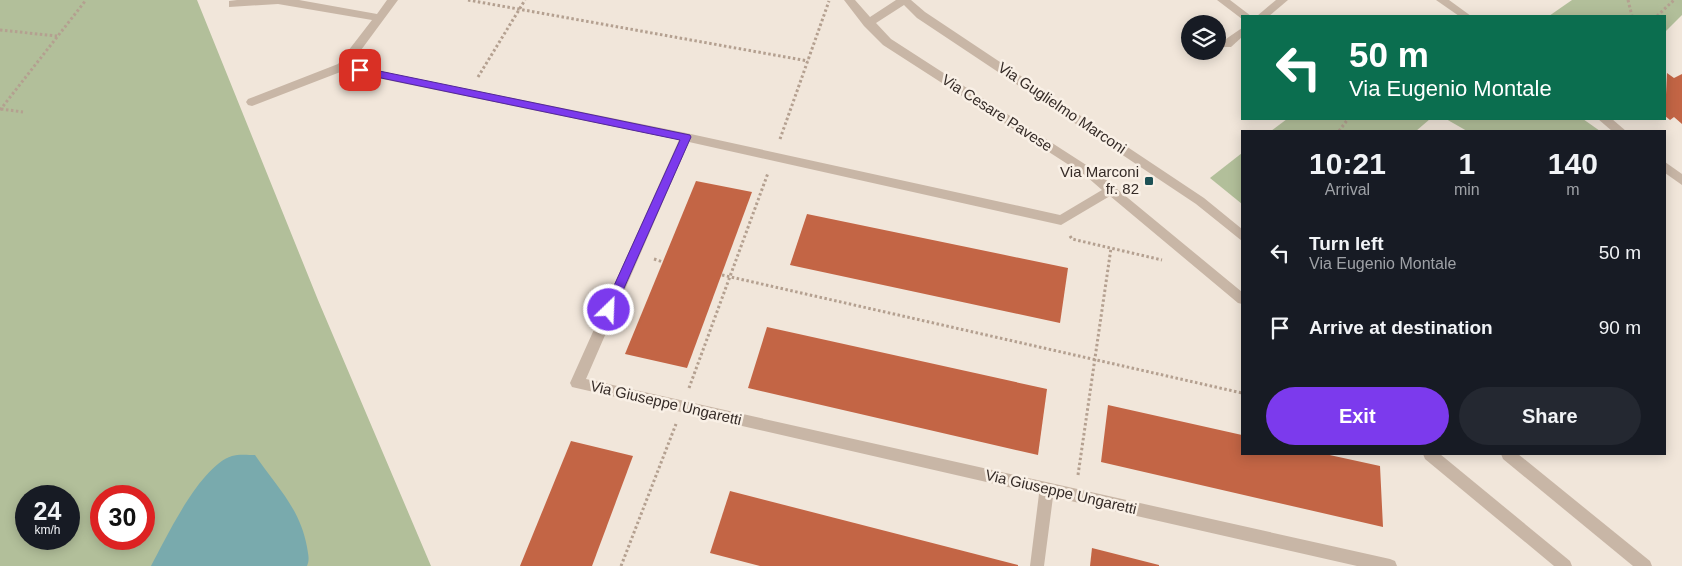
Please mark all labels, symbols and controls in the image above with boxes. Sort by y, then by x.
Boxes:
map controls [1181,15,1226,60]
button: layers [1181,15,1226,60]
icon: left [1266,35,1331,100]
text: 50 m [1349,35,1429,74]
pin [339,49,381,91]
icon: arrive [346,56,374,84]
street label: Via Guglielmo Marconi [995,58,1129,157]
street label: Via Cesare Pavese [939,71,1056,155]
text: Via Eugenio Montale [1349,76,1552,101]
text: 10:21 [1309,147,1386,180]
text: 1 [1458,147,1475,180]
text: 140 [1548,147,1598,180]
place label: Via Marconi fr. 82 [1060,163,1139,197]
marker: Via Marconi fr. 82 [1143,175,1155,187]
text: Arrival [1325,181,1370,198]
text: min [1454,181,1480,198]
text: m [1566,181,1579,198]
text: Turn left [1309,233,1384,254]
icon: left [1266,239,1294,267]
text: 50 m [1599,242,1641,263]
text: Via Eugenio Montale [1309,255,1456,272]
position arrow [582,283,634,335]
icon: arrive [1266,314,1294,342]
text: Arrive at destination [1309,317,1493,338]
text: 90 m [1599,317,1641,338]
street label: Via Giuseppe Ungaretti [589,377,743,428]
button: Exit [1266,387,1449,445]
button: Share [1459,387,1641,445]
street label: Via Giuseppe Ungaretti [984,466,1138,517]
speed limit sign: 30 [90,485,155,550]
text: 24 [34,497,61,525]
text: km/h [34,523,61,537]

